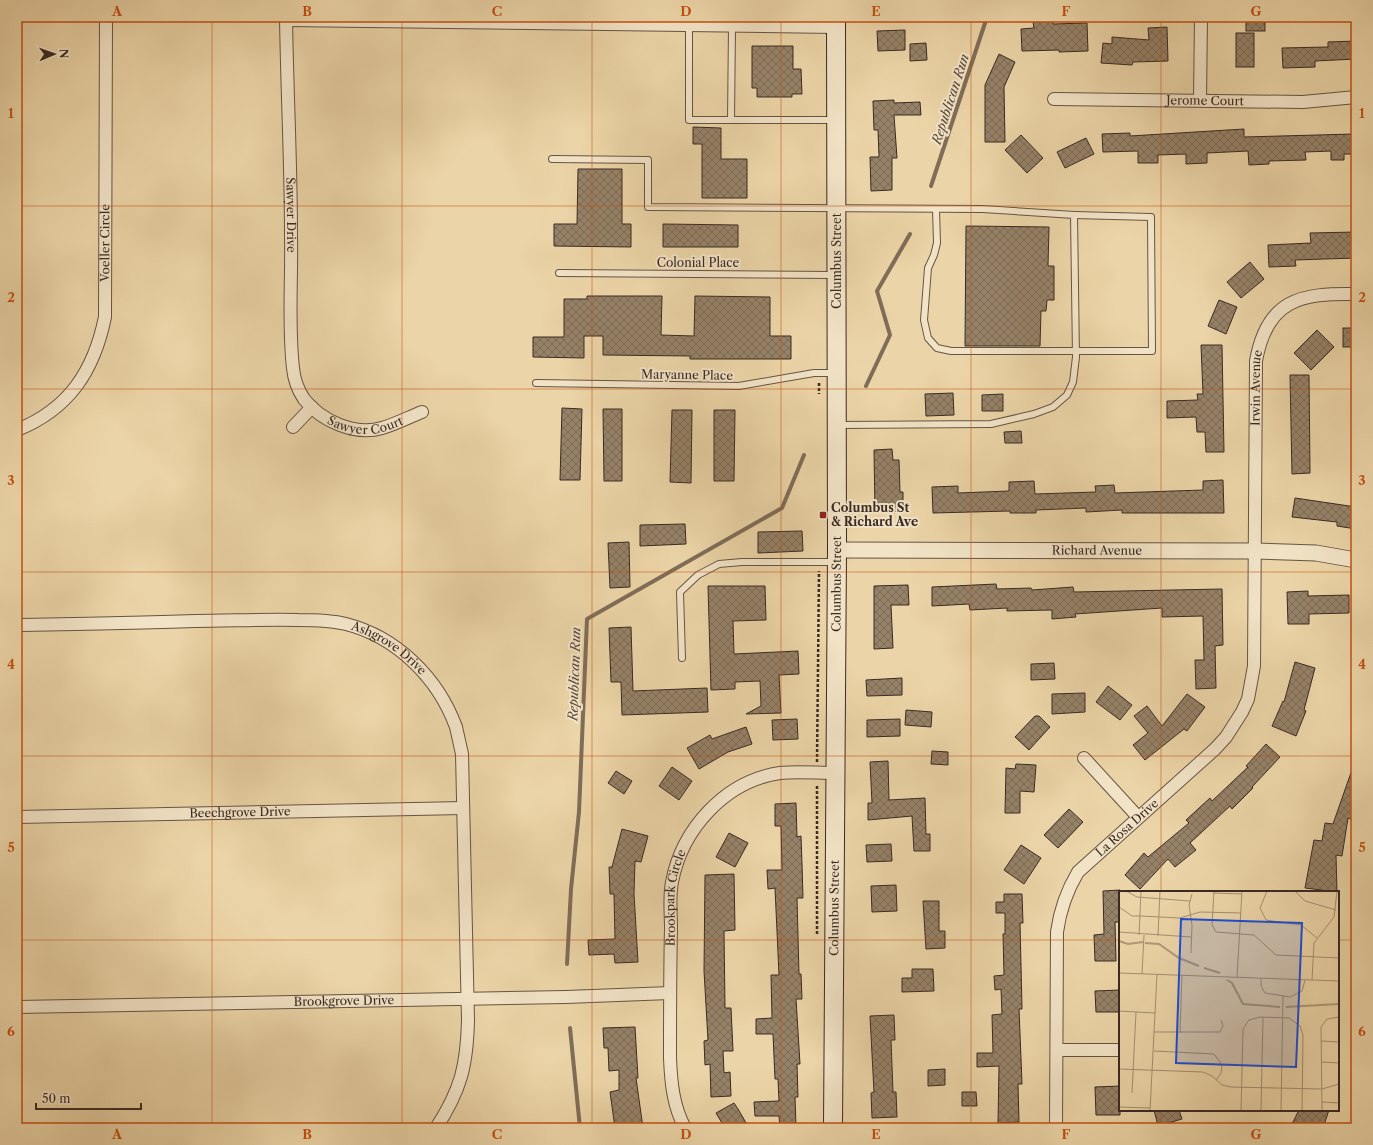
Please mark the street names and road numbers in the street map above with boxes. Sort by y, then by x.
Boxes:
street label: Jerome Court [1164,92,1245,108]
street label: Sawyer Drive [283,177,299,253]
street label: Voeller Circle [97,204,112,283]
street label: Columbus Street [829,212,844,309]
street label: Colonial Place [657,255,740,270]
street label: Irwin Avenue [1248,348,1265,426]
street label: Maryanne Place [641,366,733,383]
street label: Sawyer Court [325,412,406,437]
street label: Columbus Street [828,535,844,632]
street label: Richard Avenue [1052,543,1142,558]
street label: Ashgrove Drive [349,618,430,678]
street label: La Rosa Drive [1092,795,1161,860]
street label: Beechgrove Drive [189,803,291,821]
street label: Brookpark Circle [662,847,689,946]
street label: Columbus Street [826,859,842,956]
street label: Brookgrove Drive [294,992,395,1009]

